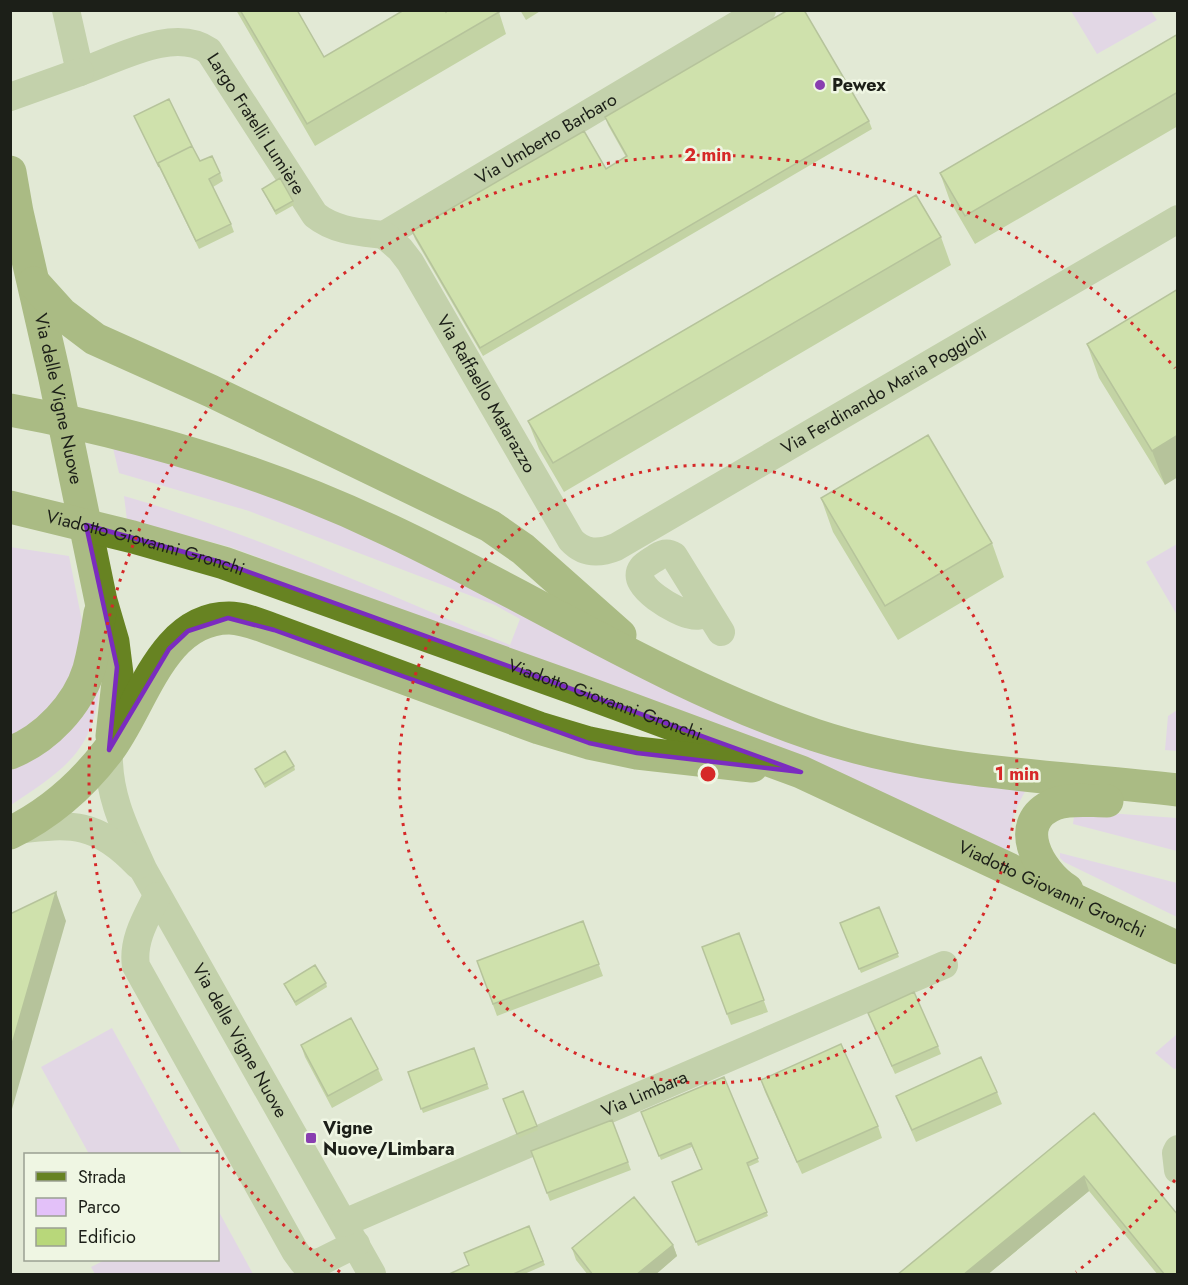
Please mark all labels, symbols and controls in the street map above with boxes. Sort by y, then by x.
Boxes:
street label: Largo Fratelli Lumière [201,48,311,200]
place label: Pewex [832,72,886,98]
marker: Pewex [813,78,827,92]
street label: Via Umberto Barbaro [470,86,622,191]
text: 2 min [684,142,732,168]
street label: Via Raffaello Matarazzo [430,310,543,478]
street label: Via delle Vigne Nuove [28,311,89,487]
street label: Via Ferdinando Maria Poggioli [776,321,991,461]
street label: Viadotto Giovanni Gronchi [43,503,248,582]
street label: Viadotto Giovanni Gronchi [504,652,706,747]
text: 1 min [995,761,1039,787]
centre of rings [698,764,718,784]
street label: Viadotto Giovanni Gronchi [954,834,1150,944]
street label: Via delle Vigne Nuove [186,958,294,1123]
street label: Via Limbara [597,1064,691,1124]
place label: Vigne Nuove/Limbara [322,1115,455,1162]
marker: Vigne Nuove/Limbara [304,1131,318,1145]
legend [24,1153,219,1261]
text: Strada [78,1164,126,1190]
text: Parco [78,1194,120,1220]
text: Edificio [78,1224,136,1250]

